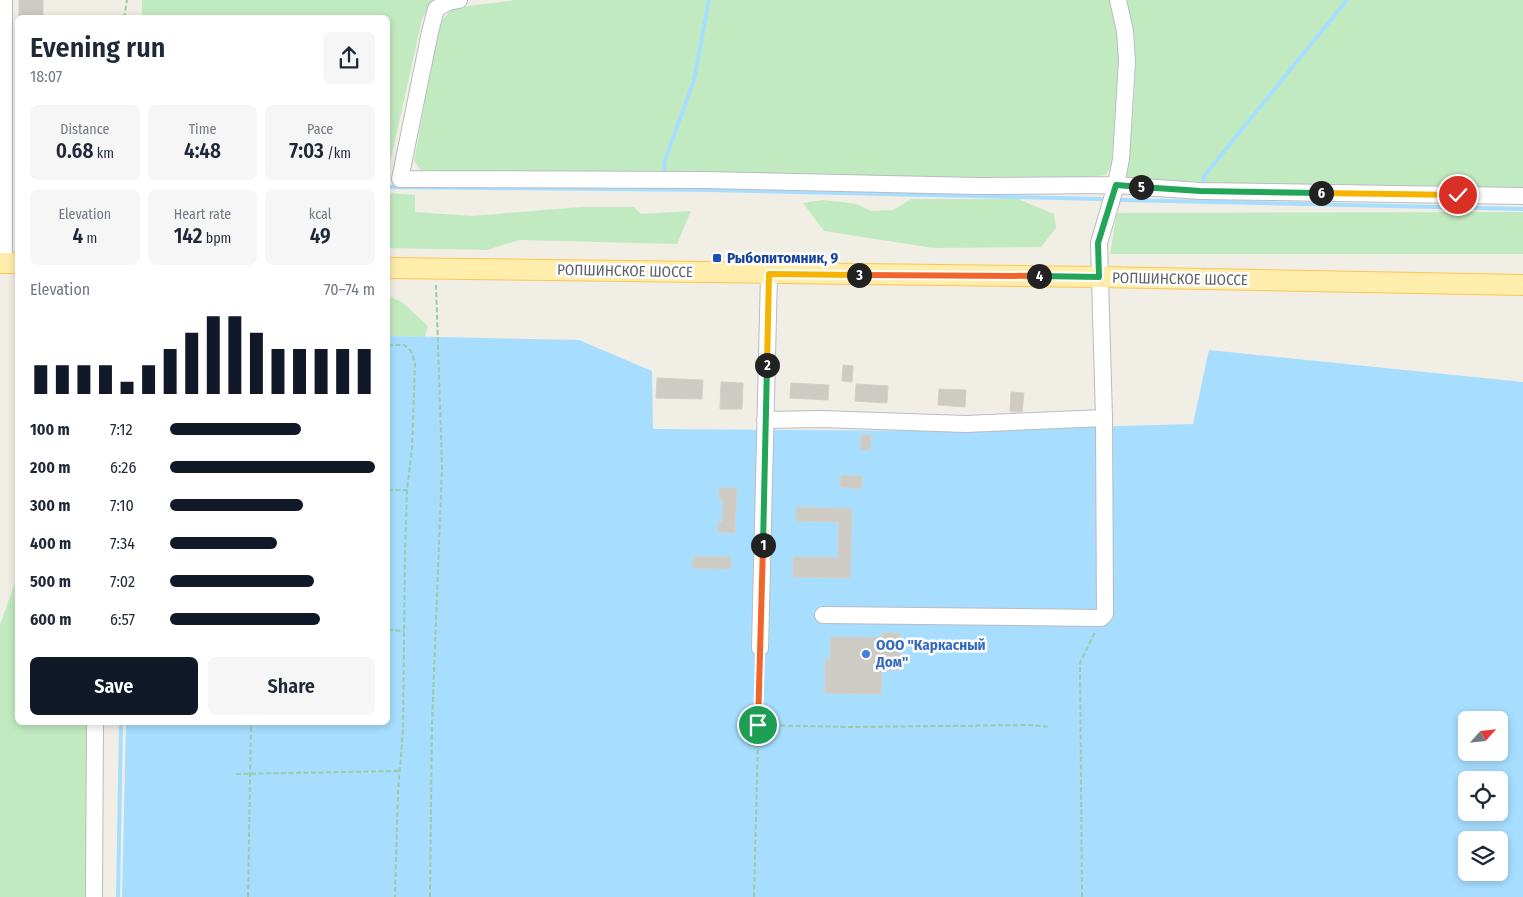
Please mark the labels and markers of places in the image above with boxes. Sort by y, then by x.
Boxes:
pin: 5 [1128,174,1154,200]
pin [1437,174,1479,216]
pin: 6 [1308,180,1334,206]
place label: Рыбопитомник, 9 [727,249,839,267]
marker: Рыбопитомник, 9 [711,252,723,264]
pin: 3 [846,262,872,288]
pin: 4 [1026,264,1052,288]
pin: 2 [754,352,780,378]
pin: 1 [750,532,776,558]
place label: ООО "Каркасный Дом" [875,636,986,671]
marker: ООО "Каркасный Дом" [860,648,872,660]
pin [737,704,779,746]

